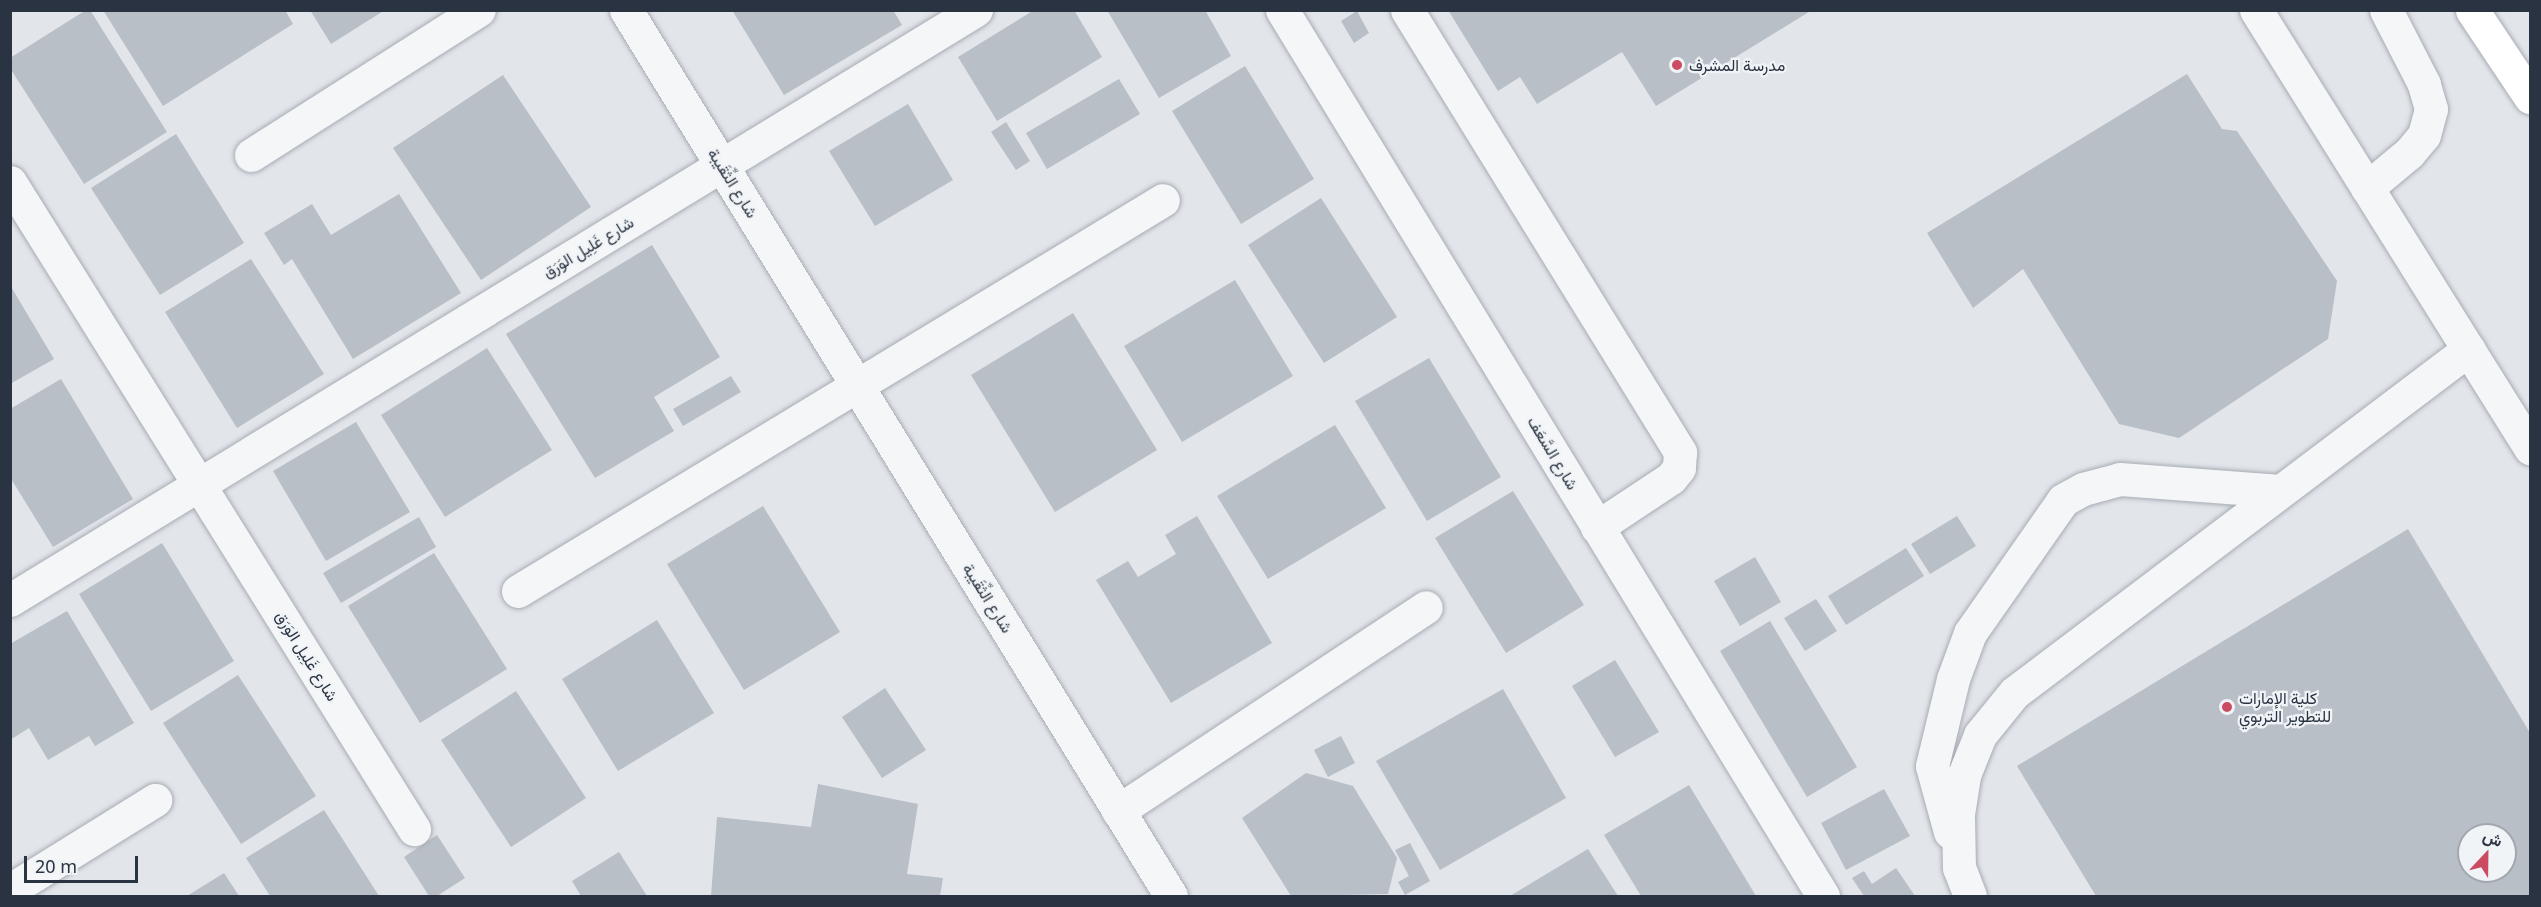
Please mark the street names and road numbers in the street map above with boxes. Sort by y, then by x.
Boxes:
street label: شارع الثِّقَيبة [704,145,762,221]
street label: شارع غَلِيل الوَرَق [539,212,637,282]
street label: شارع السَّعَف [1524,413,1582,493]
street label: شارع الثِّقَيبة [959,560,1017,636]
street label: شارع غَلِيل الوَرَق [272,607,342,705]

